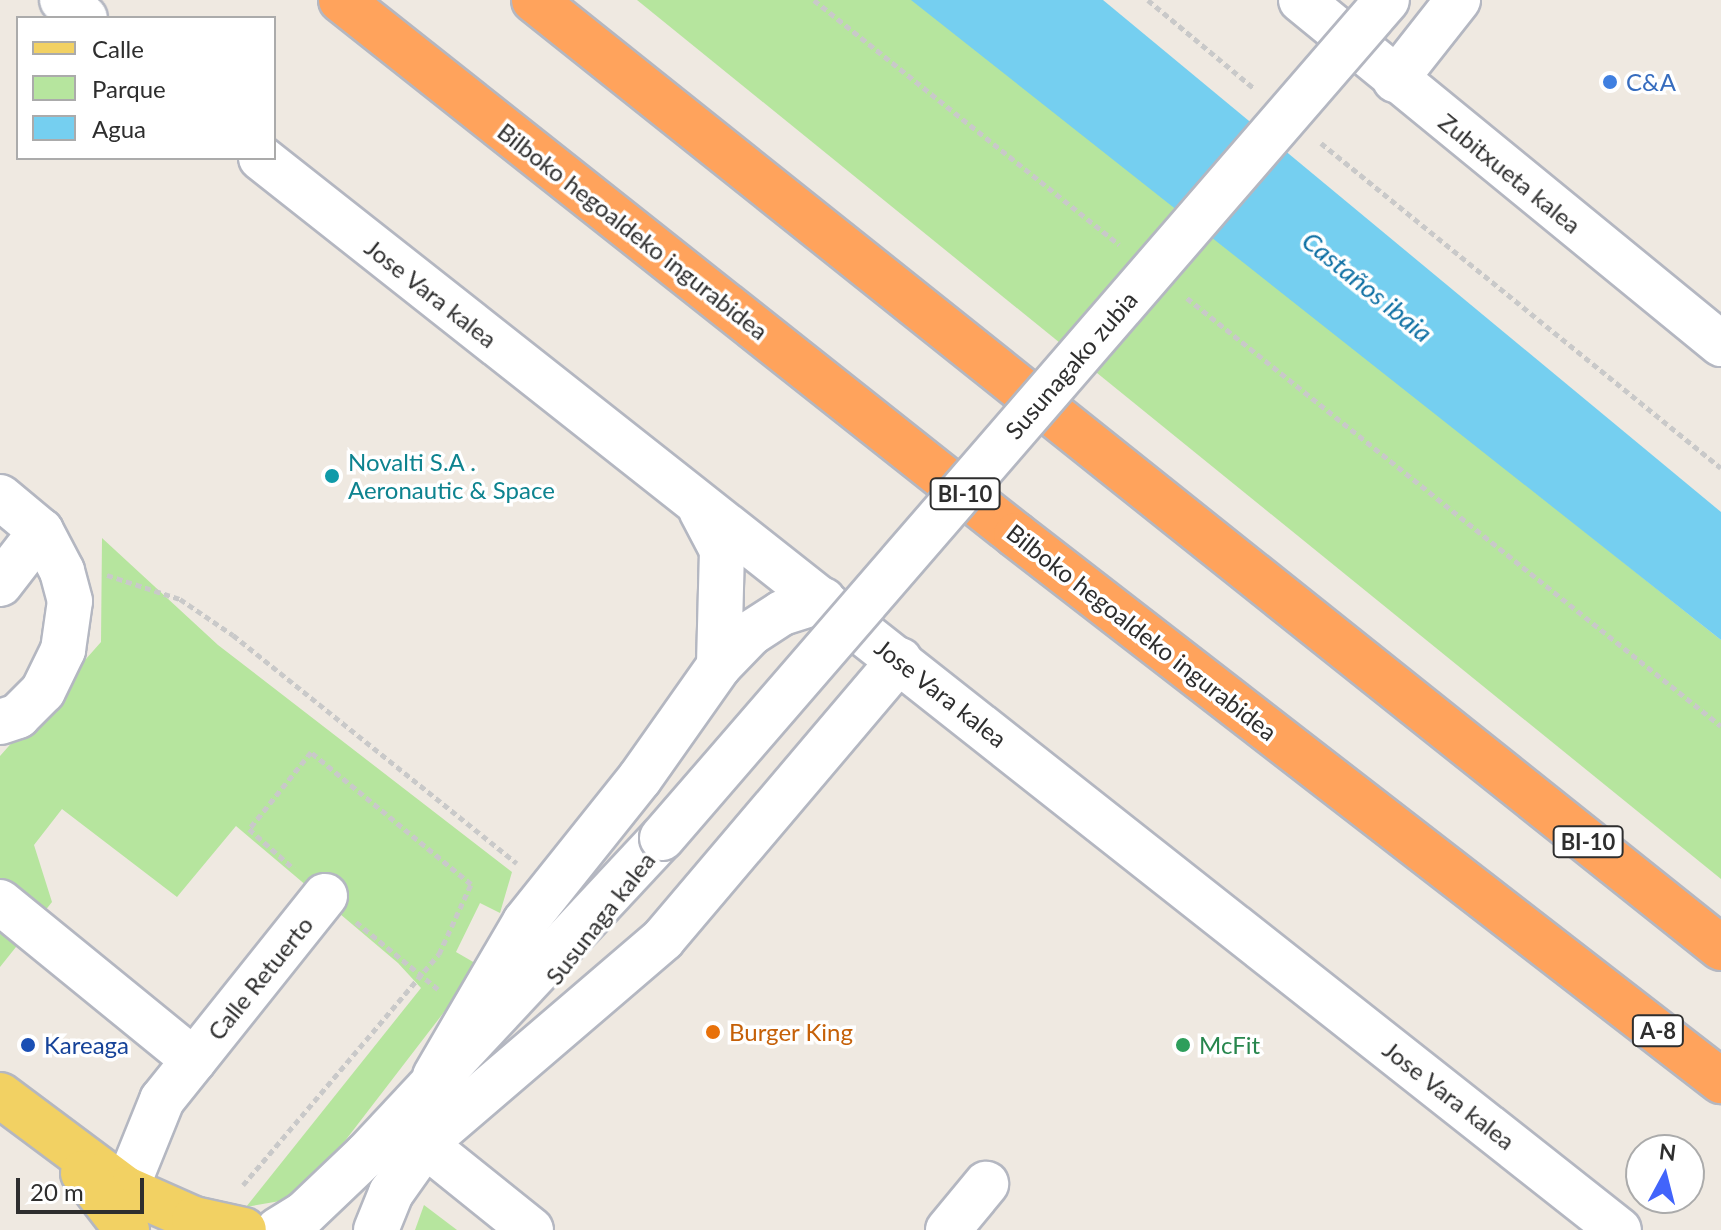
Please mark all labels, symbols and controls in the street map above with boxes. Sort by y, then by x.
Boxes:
legend [16,16,276,160]
text: Calle [92,34,144,63]
place label: C&A [1626,68,1676,96]
marker: C&A [1601,73,1619,91]
text: Parque [92,74,166,103]
street label: Zubitxueta kalea [1433,107,1587,239]
text: Agua [92,114,146,143]
street label: Bilboko hegoaldeko ingurabidea [492,117,774,345]
water label: Castaños ibaia [1296,225,1438,349]
street label: Jose Vara kalea [359,232,503,354]
street label: Susunagako zubia [999,285,1143,445]
place label: Novalti S.A . Aeronautic & Space [348,448,555,504]
marker: Novalti S.A . Aeronautic & Space [323,467,341,485]
road number: BI-10 [929,476,1001,512]
street label: Bilboko hegoaldeko ingurabidea [1001,518,1283,746]
street label: Jose Vara kalea [869,632,1013,754]
road number: BI-10 [1552,824,1624,860]
street label: Susunaga kalea [539,846,661,990]
street label: Calle Retuerto [201,910,319,1046]
road number: A-8 [1630,1013,1686,1049]
place label: Burger King [729,1018,853,1046]
marker: Burger King [704,1023,722,1041]
place label: Kareaga [44,1031,129,1059]
place label: McFit [1199,1031,1260,1059]
street label: Jose Vara kalea [1377,1034,1521,1156]
marker: Kareaga [19,1036,37,1054]
marker: McFit [1174,1036,1192,1054]
north arrow [1625,1134,1705,1214]
text: N [1658,1137,1678,1166]
scale bar [20,1162,148,1212]
text: 20 m [30,1177,84,1206]

